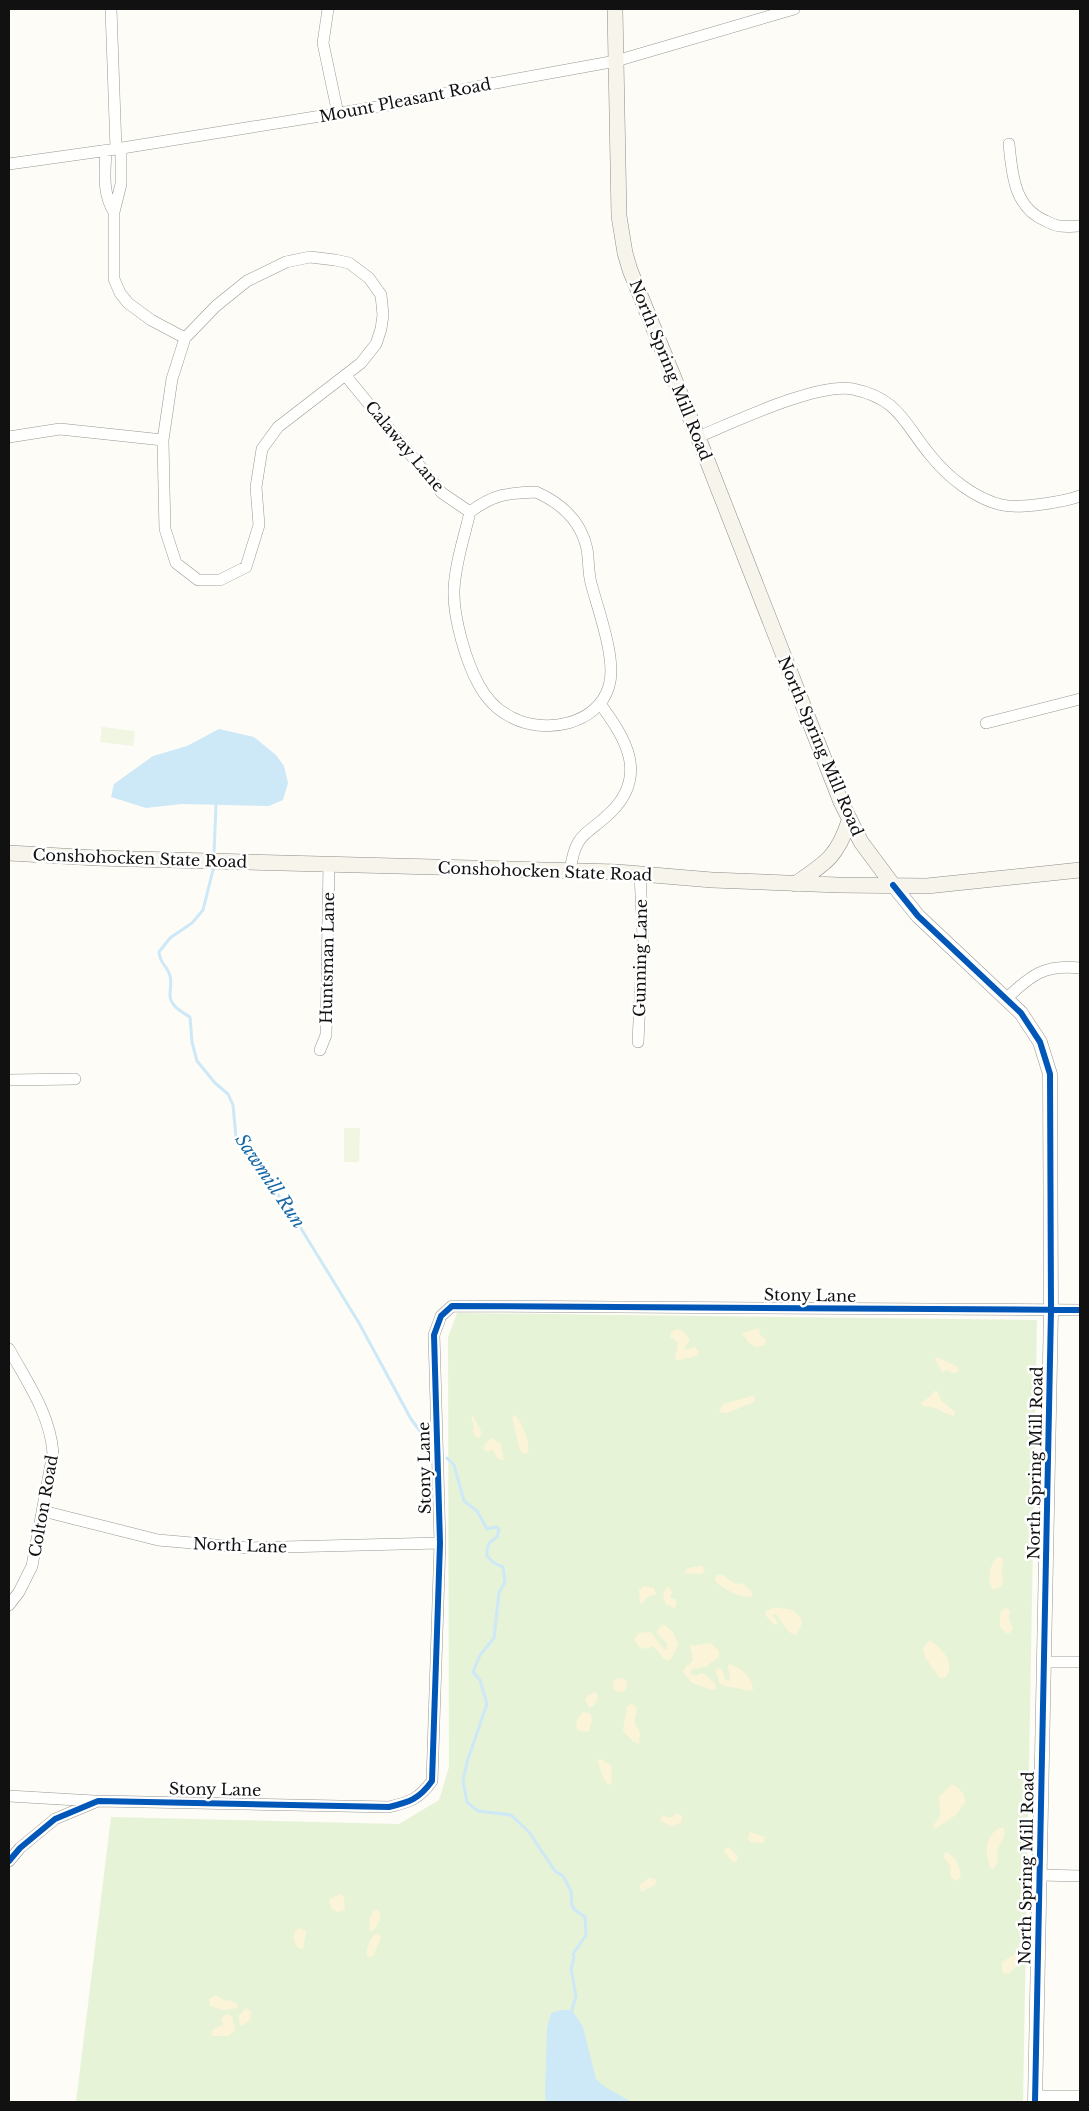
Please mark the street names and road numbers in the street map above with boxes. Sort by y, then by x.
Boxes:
street label: Mount Pleasant Road [317,74,493,126]
street label: North Spring Mill Road [626,277,717,464]
street label: Calaway Lane [361,396,449,496]
street label: North Spring Mill Road [774,653,868,839]
street label: Conshohocken State Road [32,844,248,872]
street label: Conshohocken State Road [437,857,653,885]
street label: Huntsman Lane [316,892,338,1024]
street label: Gunning Lane [629,899,651,1017]
street label: Stony Lane [764,1284,856,1306]
street label: North Spring Mill Road [1023,1366,1047,1560]
street label: Stony Lane [413,1422,435,1514]
street label: Colton Road [24,1453,62,1559]
street label: North Lane [192,1533,288,1557]
street label: North Spring Mill Road [1014,1771,1038,1965]
street label: Stony Lane [169,1778,261,1800]

